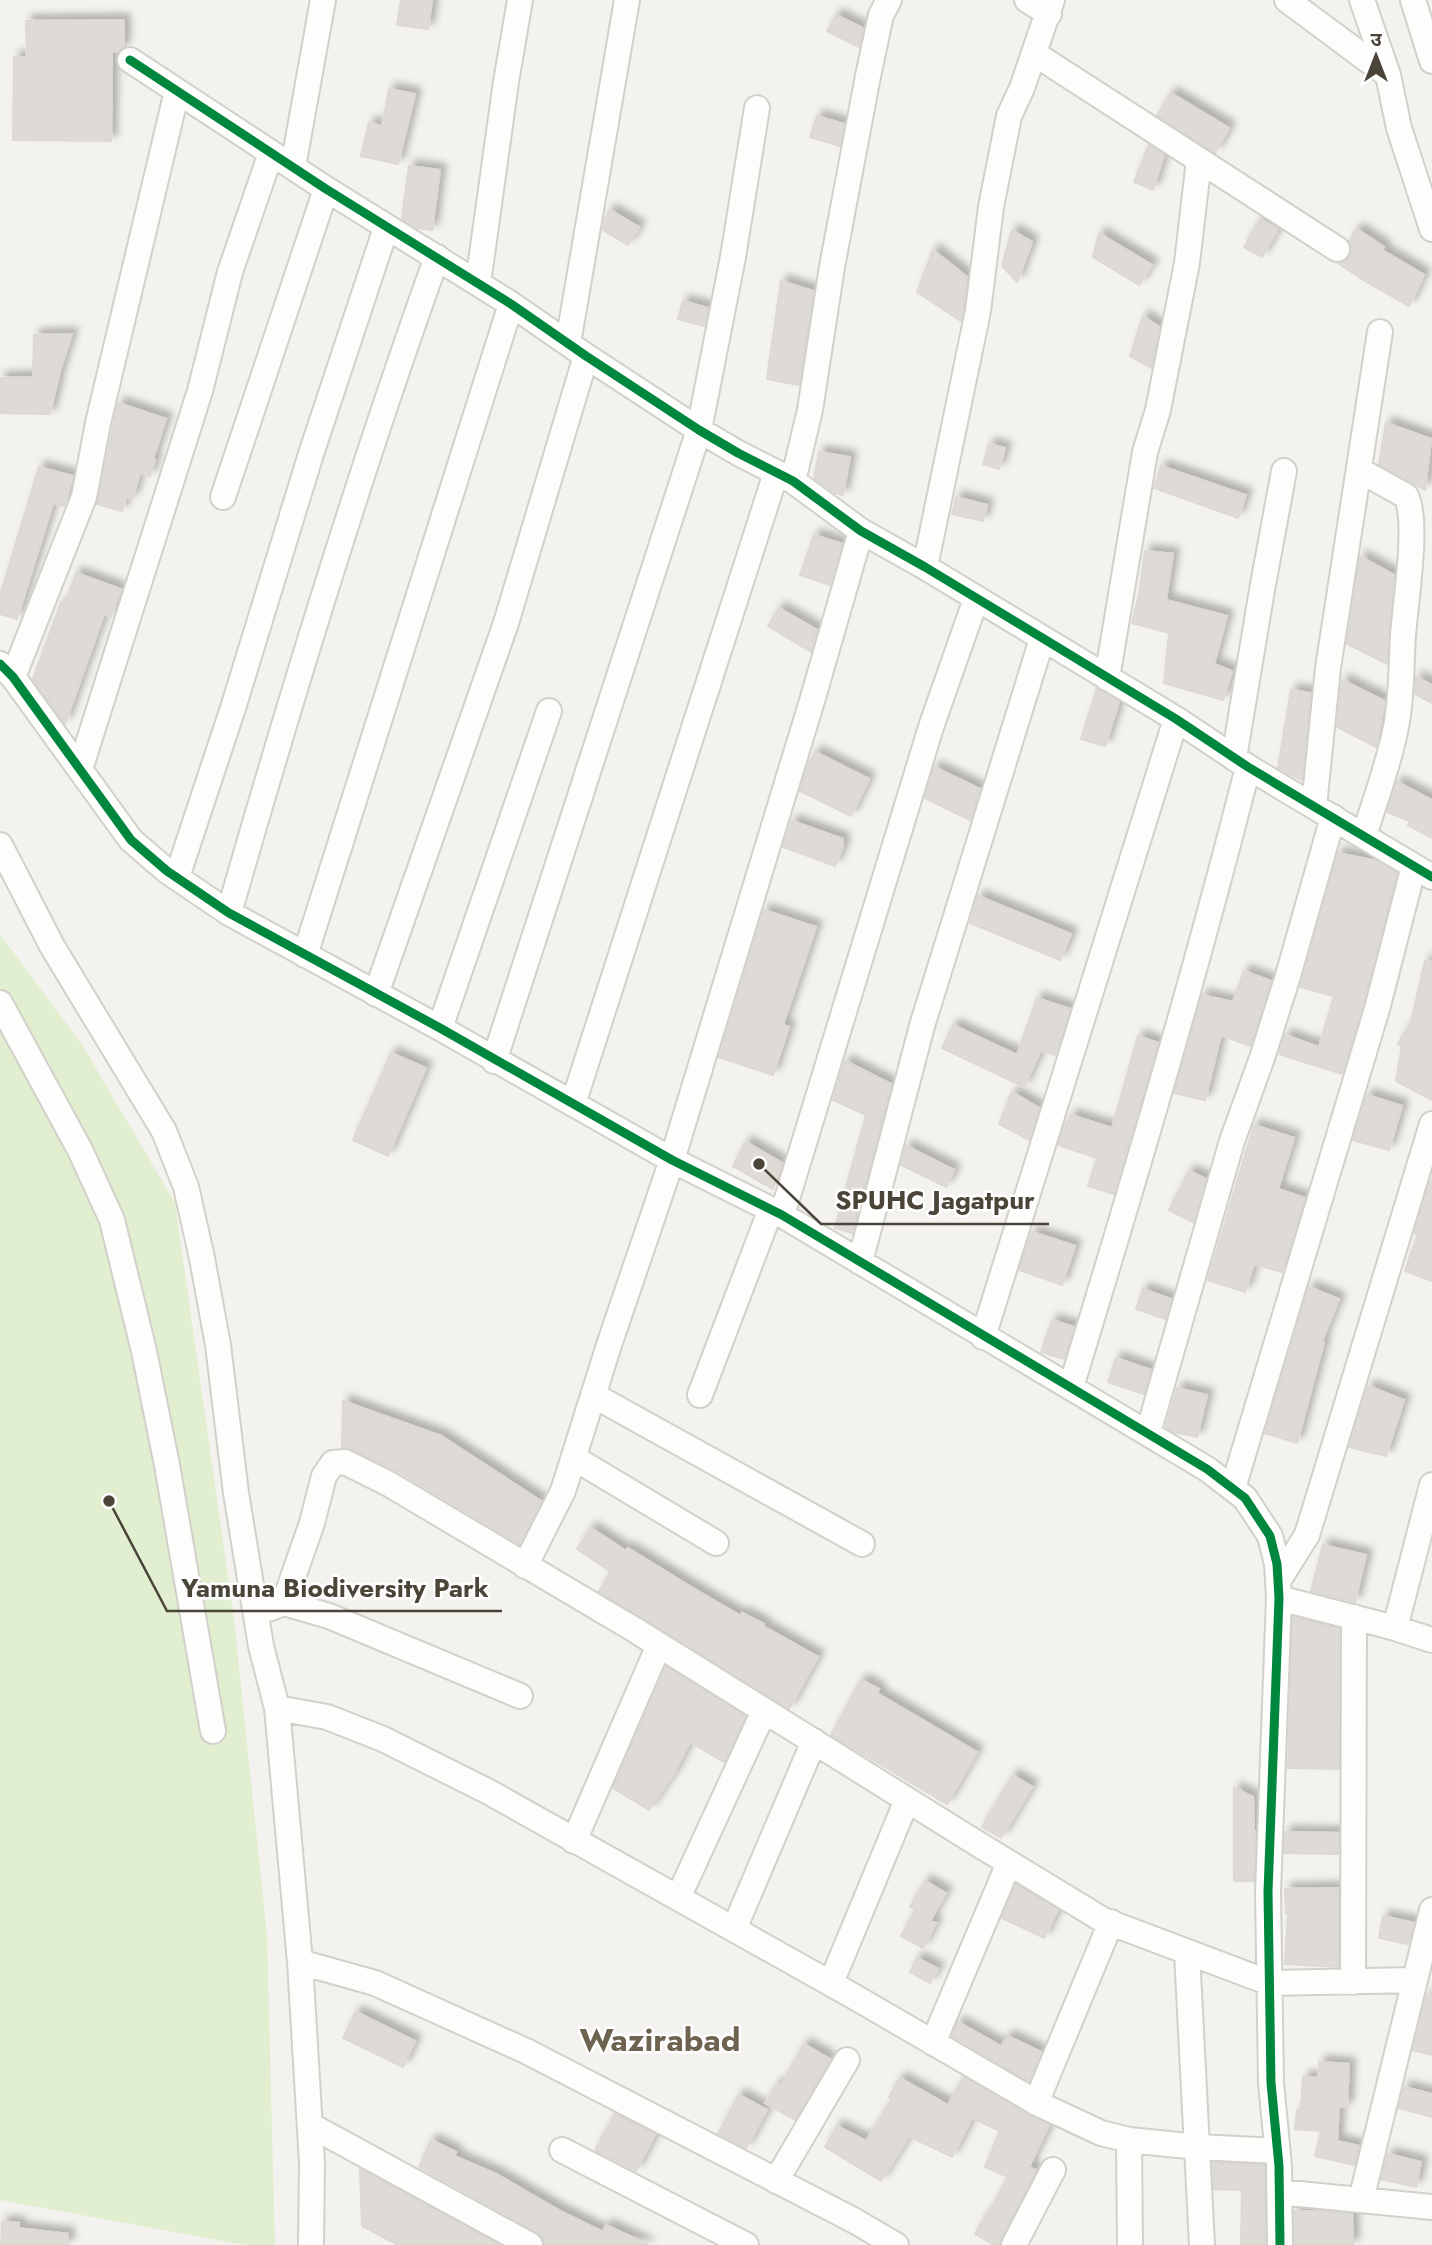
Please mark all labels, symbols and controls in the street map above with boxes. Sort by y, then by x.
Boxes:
north arrow [1341,21,1411,91]
text: उ [1370,26,1382,53]
callout: SPUHC Jagatpur [821,1177,1049,1224]
text: SPUHC Jagatpur [835,1181,1035,1219]
callout: Yamuna Biodiversity Park [167,1564,502,1611]
text: Yamuna Biodiversity Park [180,1569,489,1607]
district label: Wazirabad [580,2017,740,2063]

